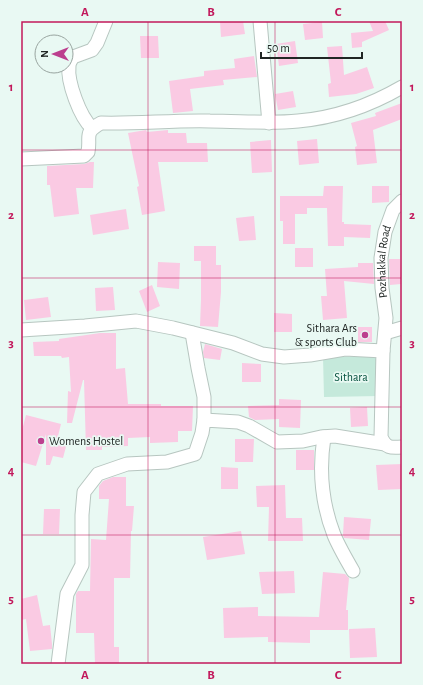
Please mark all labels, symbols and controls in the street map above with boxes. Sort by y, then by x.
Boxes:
text: A [81,6,89,19]
text: B [207,6,215,19]
text: C [335,6,342,19]
north arrow [34,34,74,74]
scale bar [261,34,362,60]
text: 50 m [267,42,290,54]
text: N [39,50,50,58]
text: 1 [9,81,13,94]
text: 1 [410,81,414,94]
text: 2 [8,209,14,222]
text: 2 [409,209,415,222]
street label: Pozhakkal Road [375,223,393,299]
place label: Sithara Ars & sports Club [295,322,357,348]
marker: Sithara Ars & sports Club [360,330,370,340]
text: 3 [8,337,14,350]
text: 3 [409,337,415,350]
park label: Sithara [334,371,368,383]
place label: Womens Hostel [49,435,123,447]
marker: Womens Hostel [36,436,46,446]
text: 4 [8,465,15,478]
text: 4 [409,465,416,478]
text: 5 [8,593,14,606]
text: 5 [409,593,415,606]
text: A [81,669,89,682]
text: B [207,669,215,682]
text: C [335,669,342,682]

